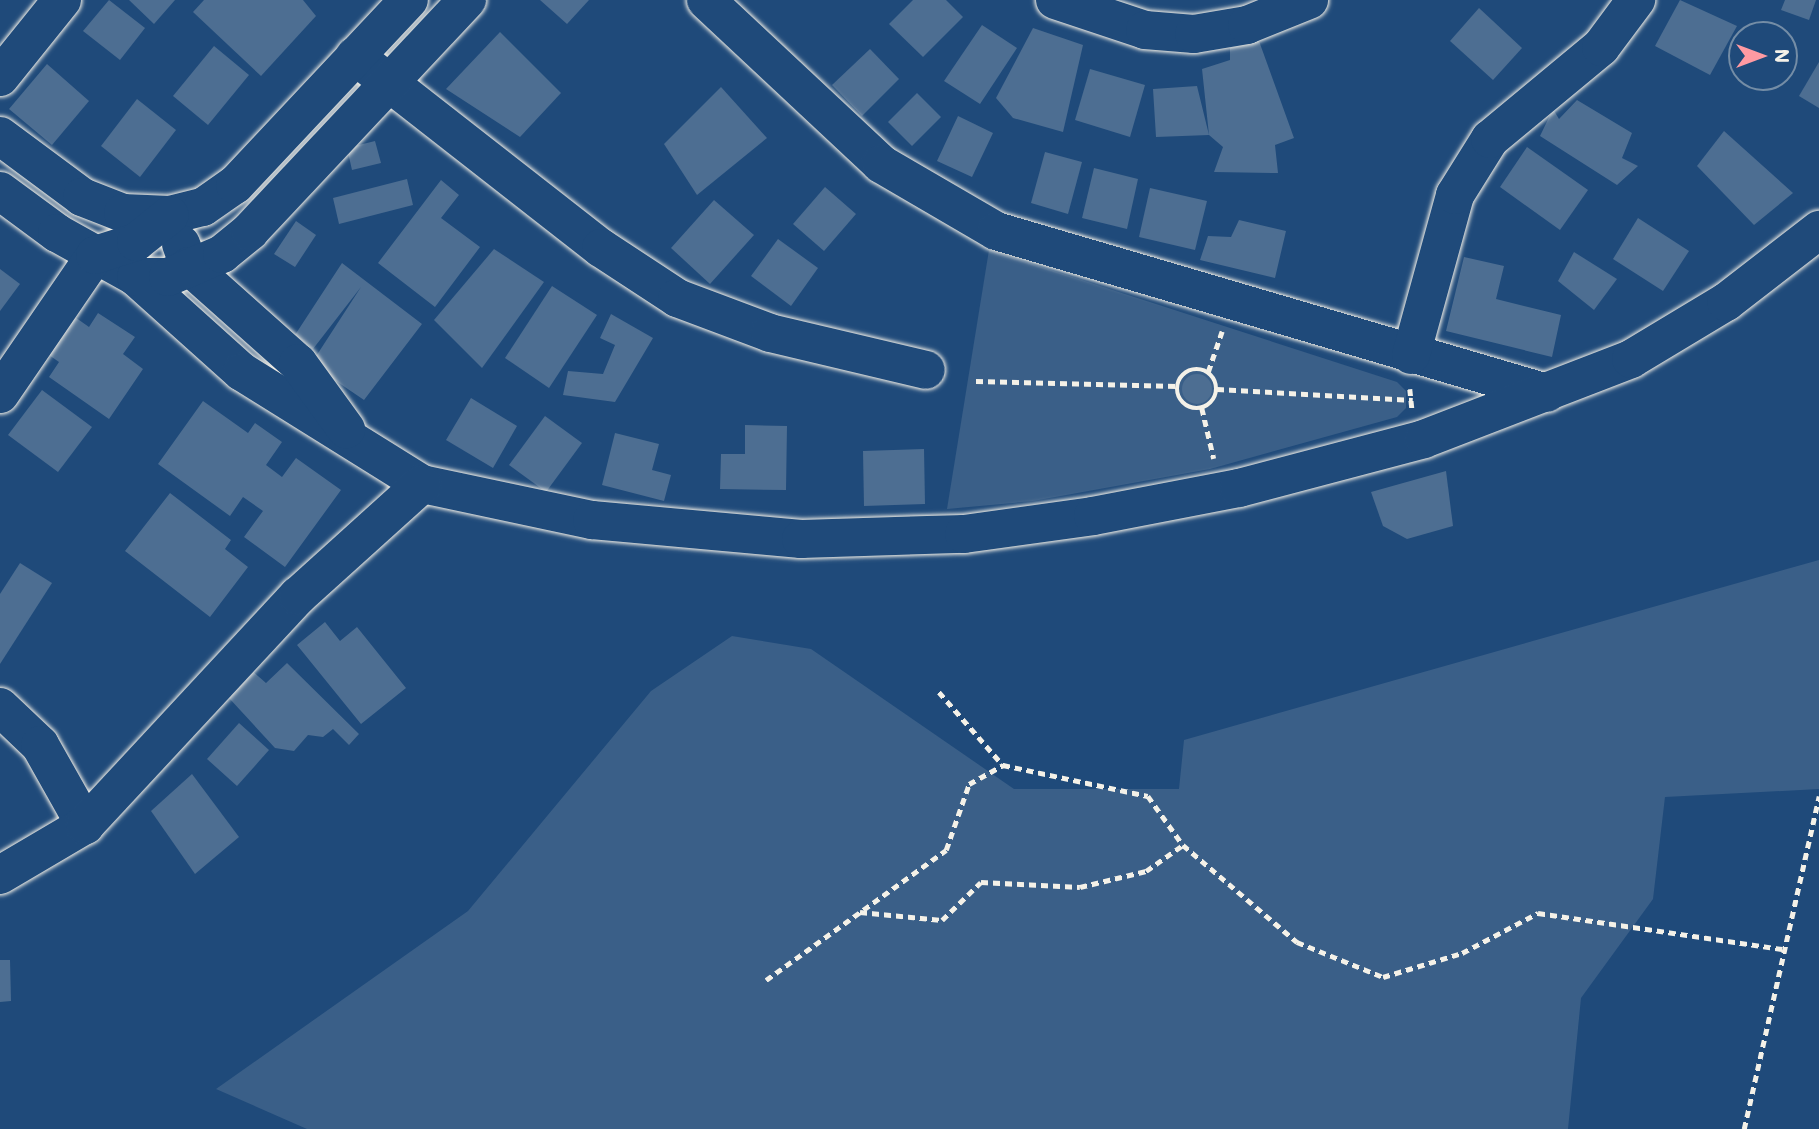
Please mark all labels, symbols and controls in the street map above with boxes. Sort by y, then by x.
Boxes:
north arrow [1728,21,1798,91]
text: N [1770,49,1795,63]

